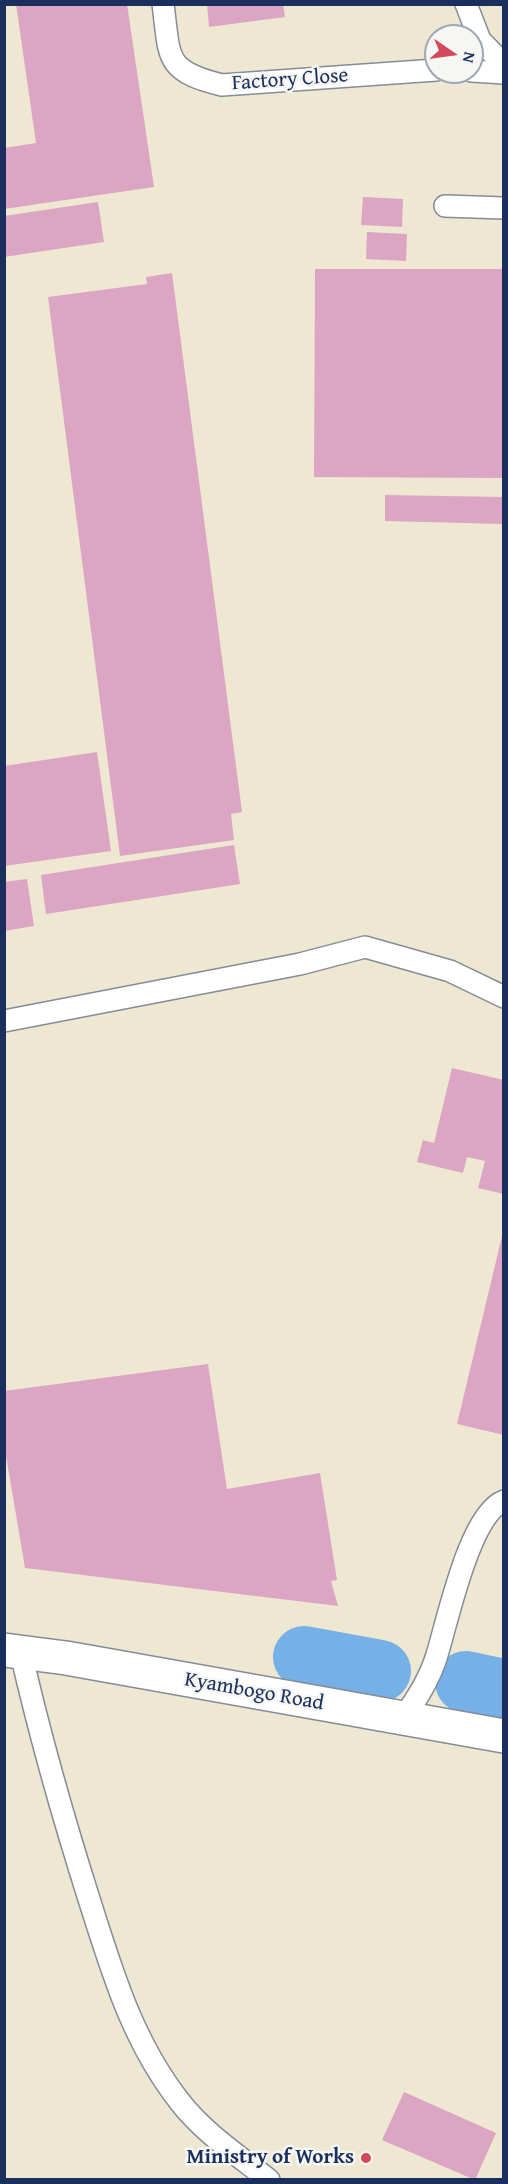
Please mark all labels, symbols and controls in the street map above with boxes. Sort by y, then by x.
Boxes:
north arrow [424,24,484,84]
text: N [457,50,482,66]
street label: Factory Close [231,63,349,97]
street label: Kyambogo Road [182,1667,326,1717]
place label: Ministry of Works [187,2145,354,2171]
marker: Ministry of Works [359,2151,373,2165]

